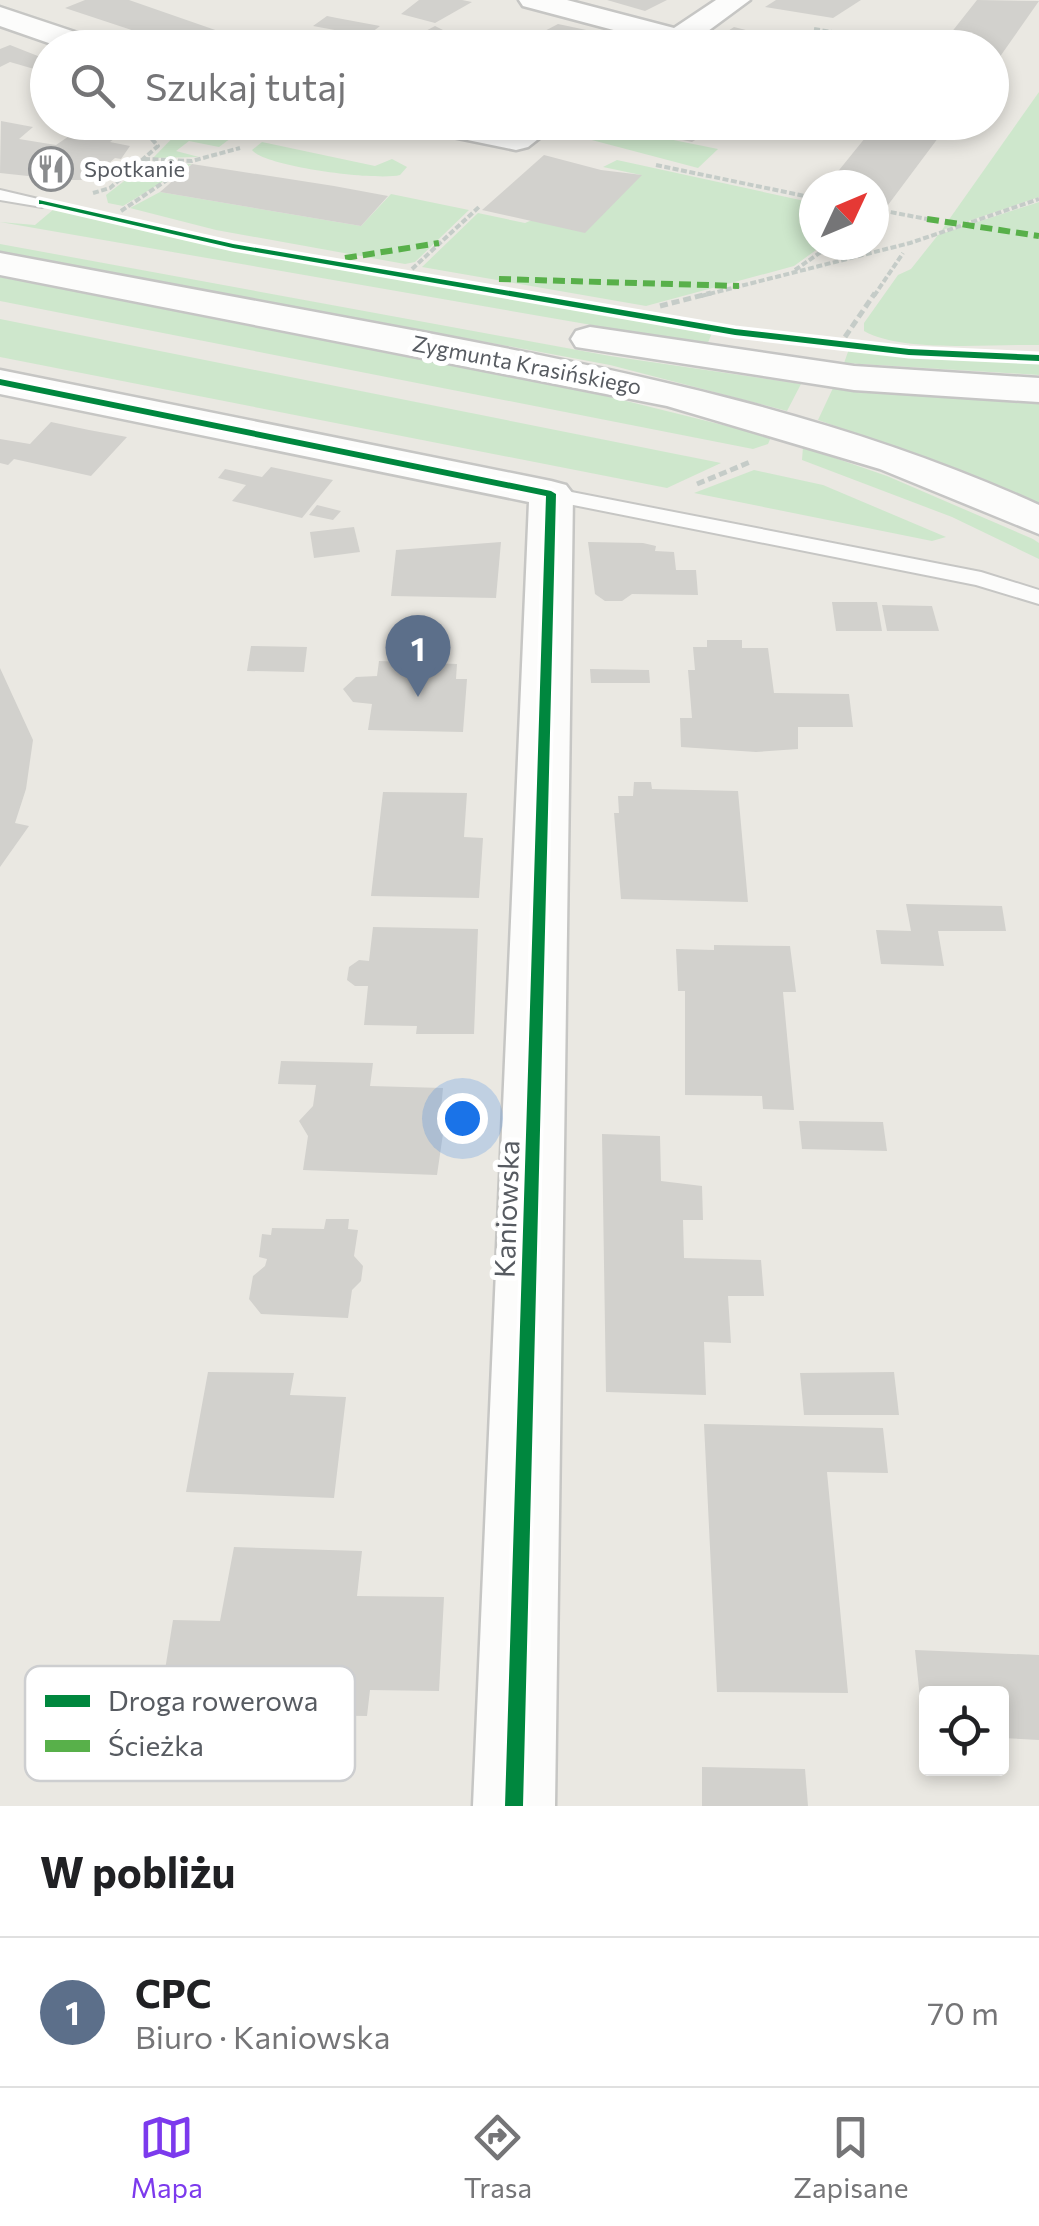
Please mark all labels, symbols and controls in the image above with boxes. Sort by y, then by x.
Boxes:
search box [30,30,1009,140]
icon: search [65,58,120,113]
text: Szukaj tutaj [145,62,347,109]
restaurant icon: Spotkanie [28,146,74,192]
place label: Spotkanie [84,155,185,182]
north arrow [799,170,889,260]
street label: Zygmunta Krasińskiego [410,329,644,400]
pin: 1 [386,614,450,697]
your location [437,1093,488,1144]
street label: Kaniowska [487,1140,525,1278]
legend [25,1666,355,1781]
text: Droga rowerowa [108,1683,318,1717]
map controls [919,1686,1009,1776]
button: locate [919,1686,1009,1776]
text: Ścieżka [108,1728,204,1762]
text: W pobliżu [40,1845,236,1897]
text: CPC [135,1969,212,2016]
text: 1 [65,1992,80,2032]
text: 70 m [927,1992,999,2032]
text: Biuro · Kaniowska [135,2016,390,2056]
tab: Mapa [130,2110,203,2204]
tab: Trasa [464,2110,532,2204]
tab: Zapisane [793,2110,909,2204]

